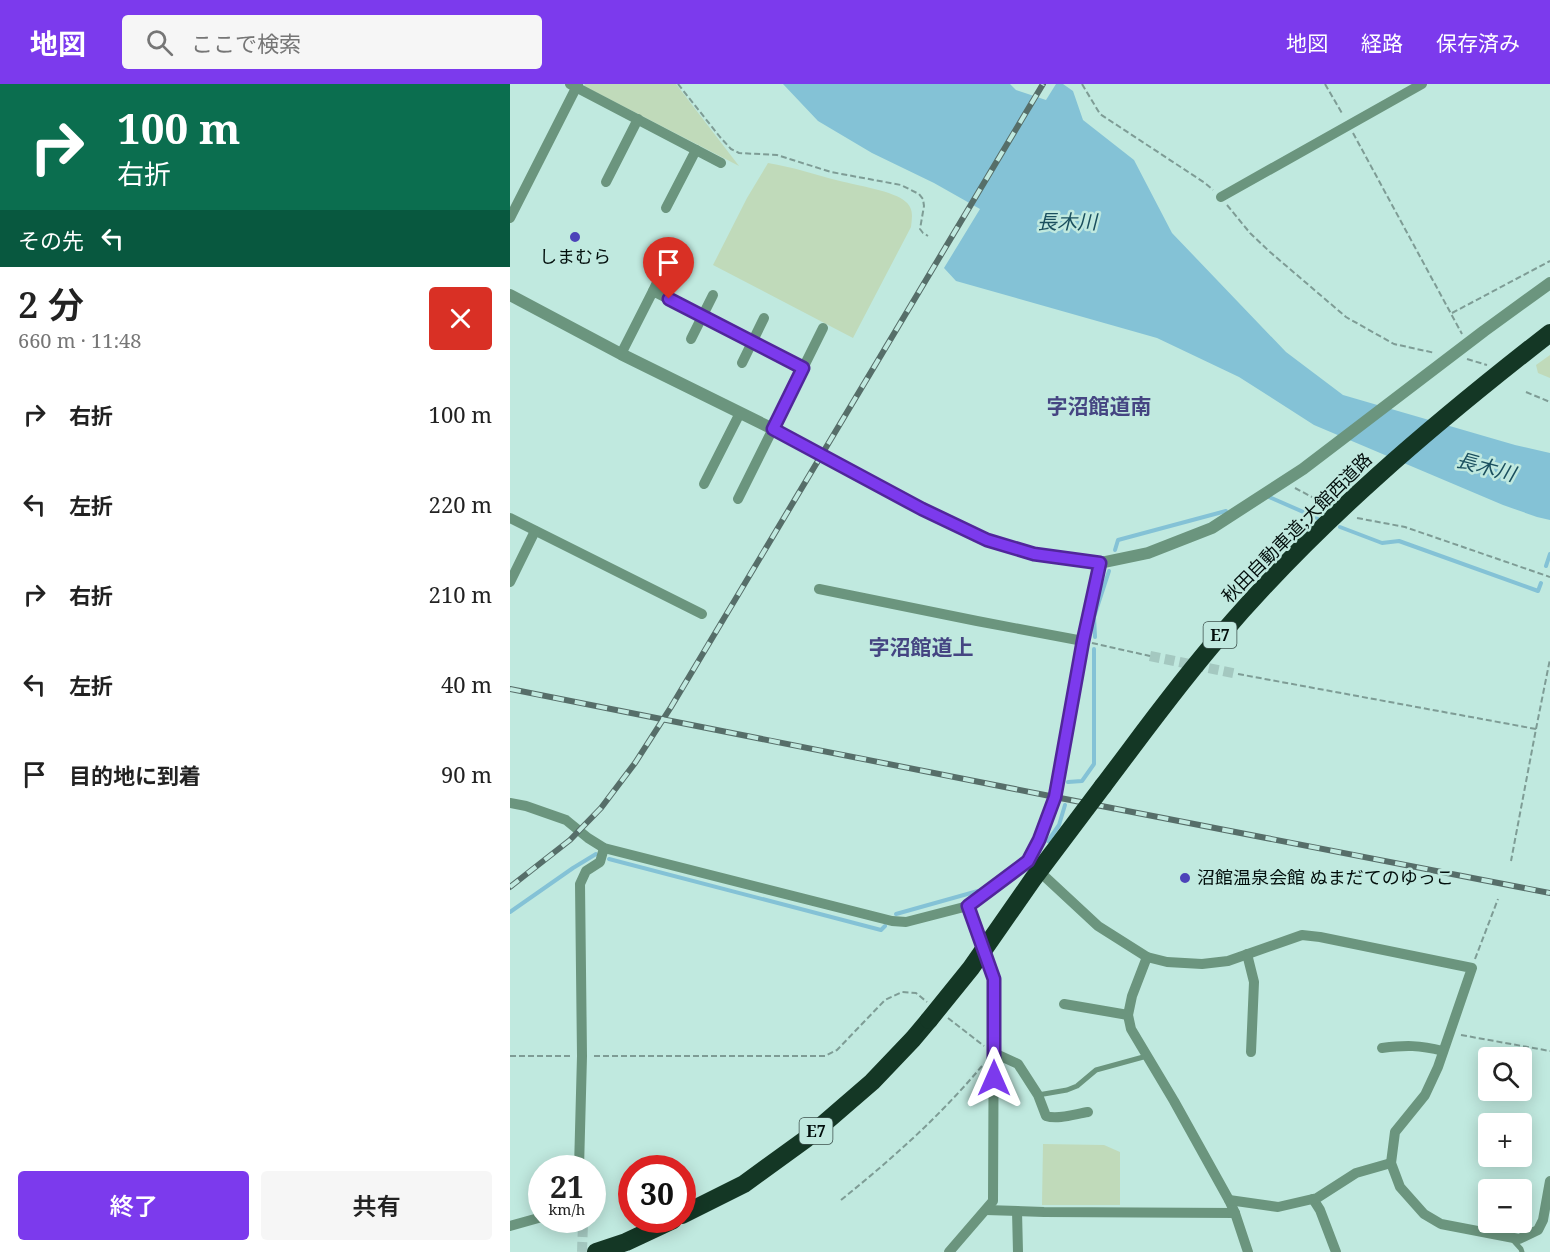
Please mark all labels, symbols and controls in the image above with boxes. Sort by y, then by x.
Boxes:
search box [122,15,542,69]
text: 地図 [30,24,86,62]
icon: search [143,26,176,59]
text: ここで検索 [191,28,301,58]
text: 地図 [1286,29,1328,57]
text: 経路 [1361,29,1403,57]
text: 保存済み [1436,29,1520,57]
text: 100 m [117,99,241,156]
icon: right [18,108,96,186]
text: 右折 [117,155,171,192]
water label: 長木川 [1037,208,1099,235]
icon: left [96,222,129,255]
text: その先 [18,225,84,255]
marker: しまむら [568,230,582,244]
pin [643,237,694,299]
place label: しまむら [539,244,611,268]
icon: arrive [652,246,685,279]
text: 2 分 [18,280,84,329]
button: close [429,287,492,350]
text: 660 m · 11:48 [18,327,141,354]
district label: 字沼館道南 [1047,392,1152,420]
icon: right [18,398,51,431]
text: 100 m [429,399,492,429]
text: 右折 [69,400,113,430]
water label: 長木川 [1454,446,1521,488]
street label: 秋田自動車道;大館西道路 [1216,447,1377,608]
icon: left [18,488,51,521]
text: 220 m [429,489,492,519]
text: 左折 [69,490,113,520]
icon: right [18,578,51,611]
text: 210 m [429,579,492,609]
text: 右折 [69,580,113,610]
road number: E7 [1204,622,1236,648]
district label: 字沼館道上 [869,633,974,661]
icon: left [18,668,51,701]
text: 40 m [441,669,492,699]
text: 左折 [69,670,113,700]
icon: arrive [18,758,51,791]
text: 90 m [441,759,492,789]
text: 目的地に到着 [69,760,201,790]
place label: 沼館温泉会館 ぬまだてのゆっこ [1197,865,1454,889]
marker: 沼館温泉会館 ぬまだてのゆっこ [1178,871,1192,885]
position arrow [962,1046,1026,1110]
map controls [1478,1047,1532,1233]
button: search [1478,1047,1532,1101]
button: + [1478,1113,1532,1167]
road number: E7 [800,1118,832,1144]
speed limit sign: 30 [618,1155,696,1233]
text: 21 [550,1166,584,1207]
button: 終了 [18,1171,249,1240]
button: 共有 [261,1171,492,1240]
button: − [1478,1179,1532,1233]
text: km/h [549,1199,585,1219]

